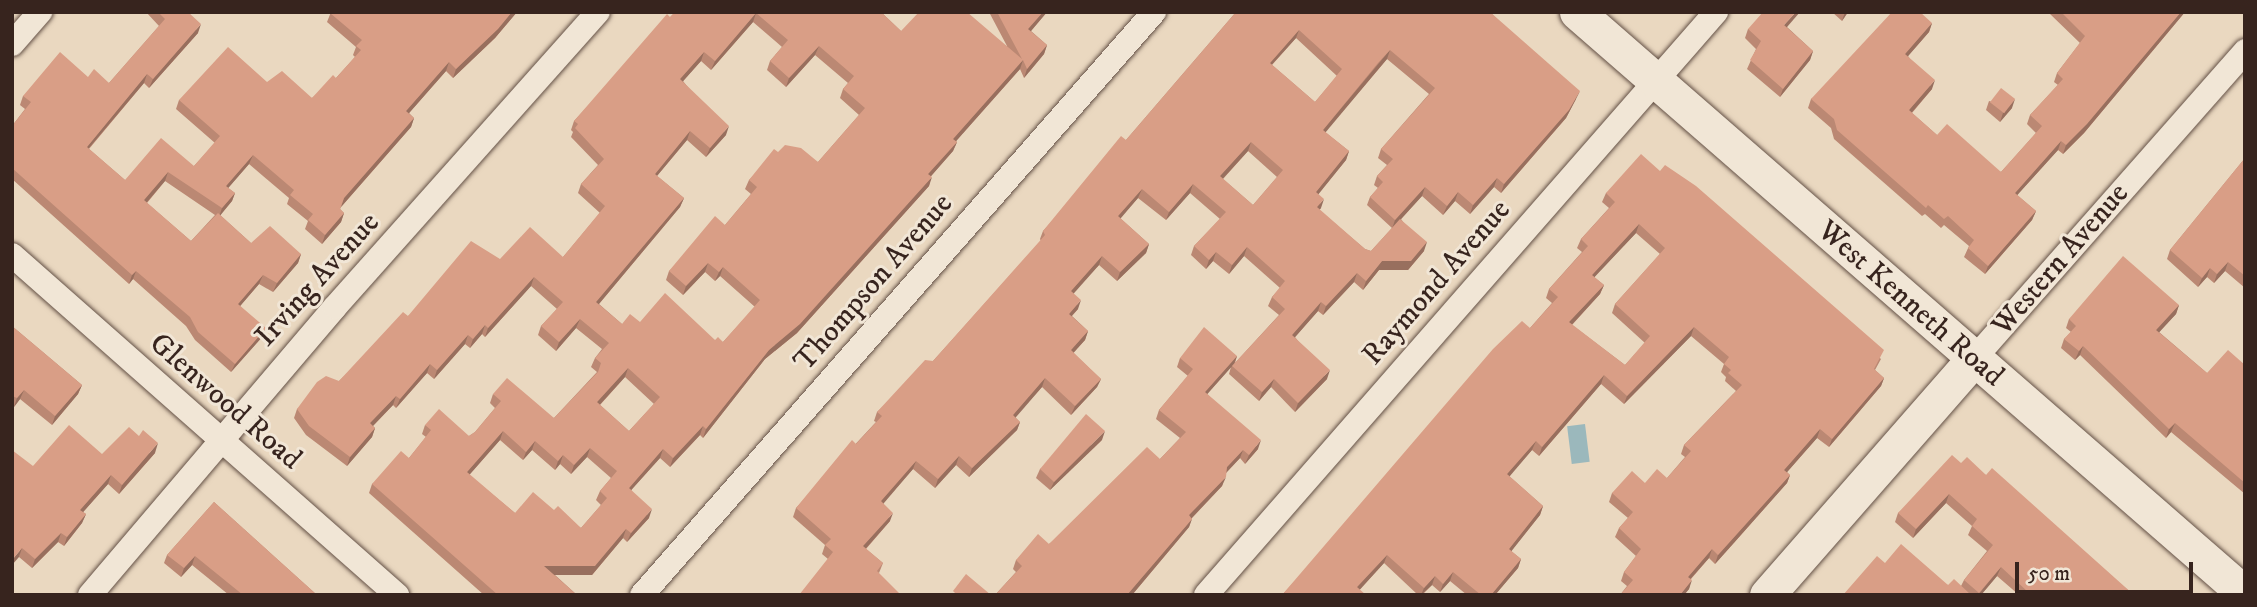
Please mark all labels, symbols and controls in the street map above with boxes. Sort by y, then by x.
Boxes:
street label: Western Avenue [1985,176,2137,344]
street label: Thompson Avenue [787,187,961,379]
street label: Raymond Avenue [1355,193,1519,373]
street label: Irving Avenue [248,205,388,355]
street label: West Kenneth Road [1809,213,2011,395]
street label: Glenwood Road [142,326,308,478]
scale bar [2019,548,2198,592]
text: 50 m [2028,561,2070,587]

